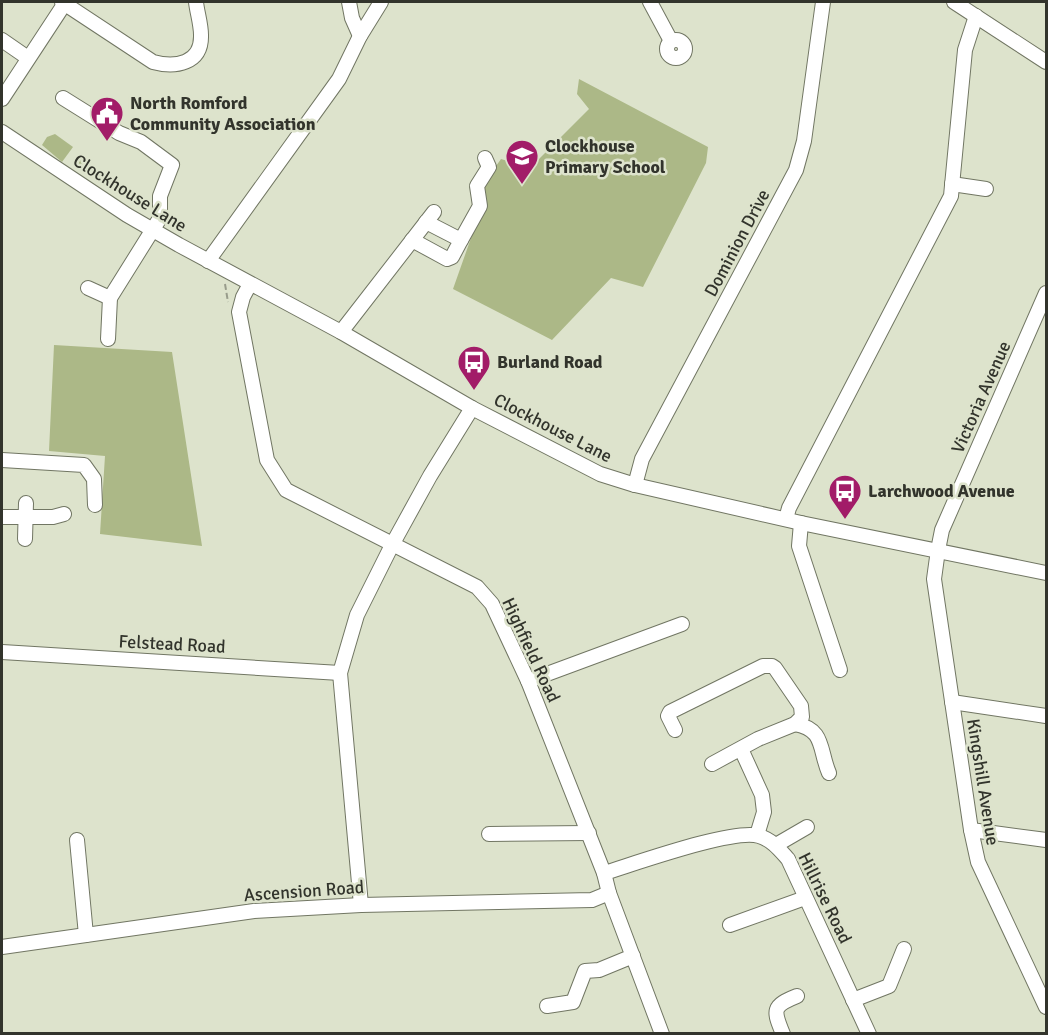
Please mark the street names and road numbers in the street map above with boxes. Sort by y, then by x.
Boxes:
street label: Clockhouse Lane [69,149,191,237]
street label: Dominion Drive [700,186,774,300]
street label: Victoria Avenue [946,338,1016,456]
street label: Clockhouse Lane [490,389,616,467]
street label: Highfield Road [497,594,565,706]
street label: Felstead Road [118,630,226,658]
street label: Kingshill Avenue [962,717,1004,847]
street label: Hillrise Road [794,849,856,947]
street label: Ascension Road [243,876,365,906]

